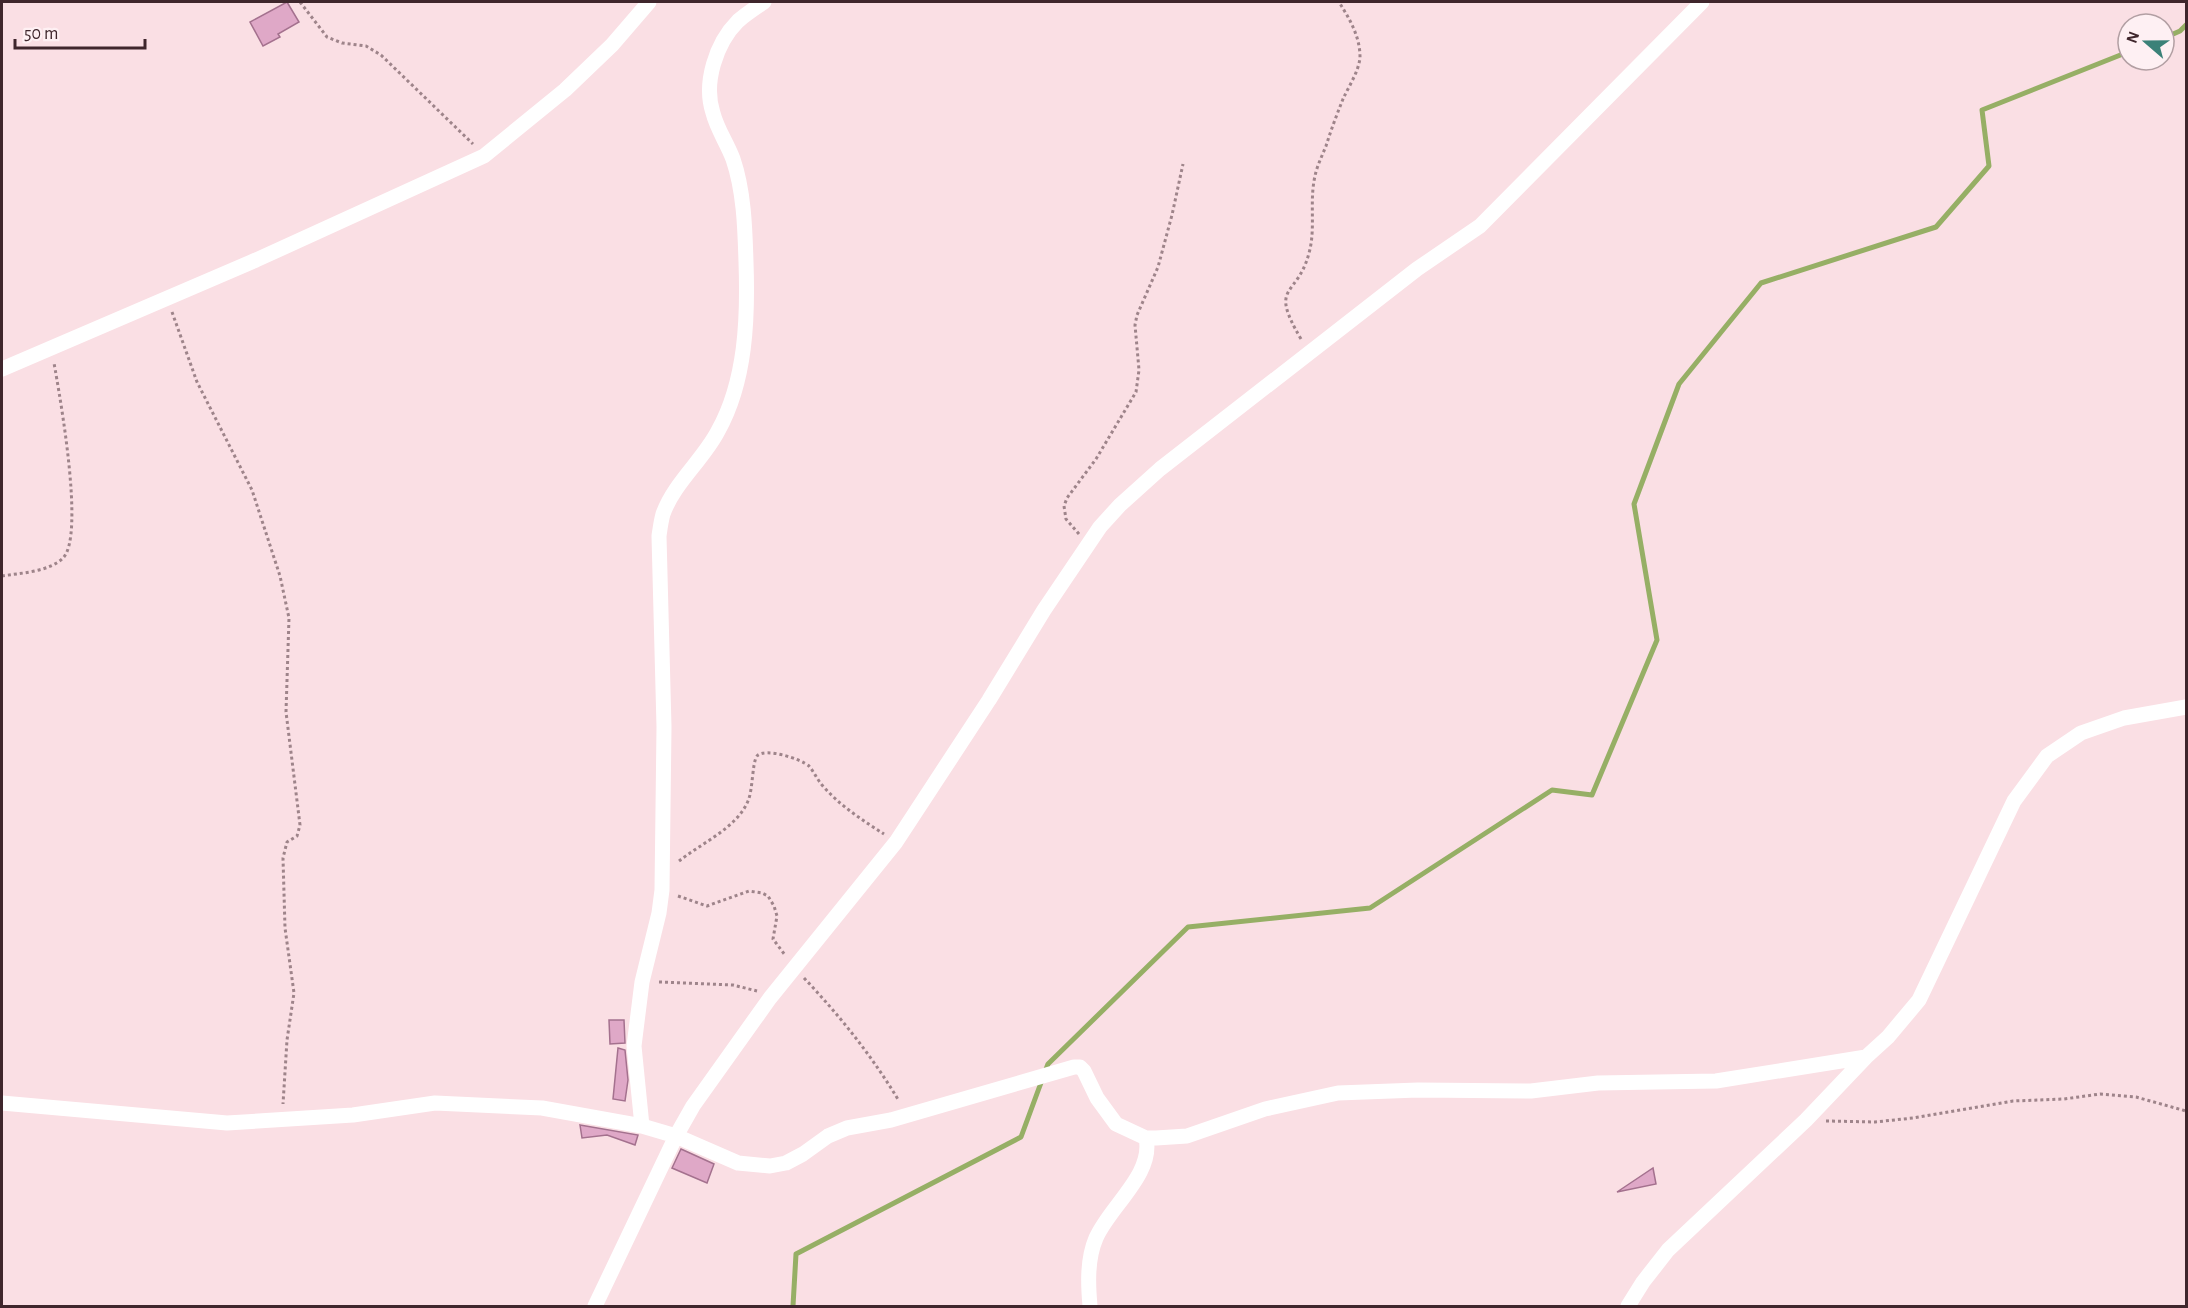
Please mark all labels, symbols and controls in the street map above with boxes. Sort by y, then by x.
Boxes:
scale bar [15,12,146,50]
north arrow [2116,12,2176,72]
text: 50 m [24,25,58,43]
text: N [2123,29,2142,45]

